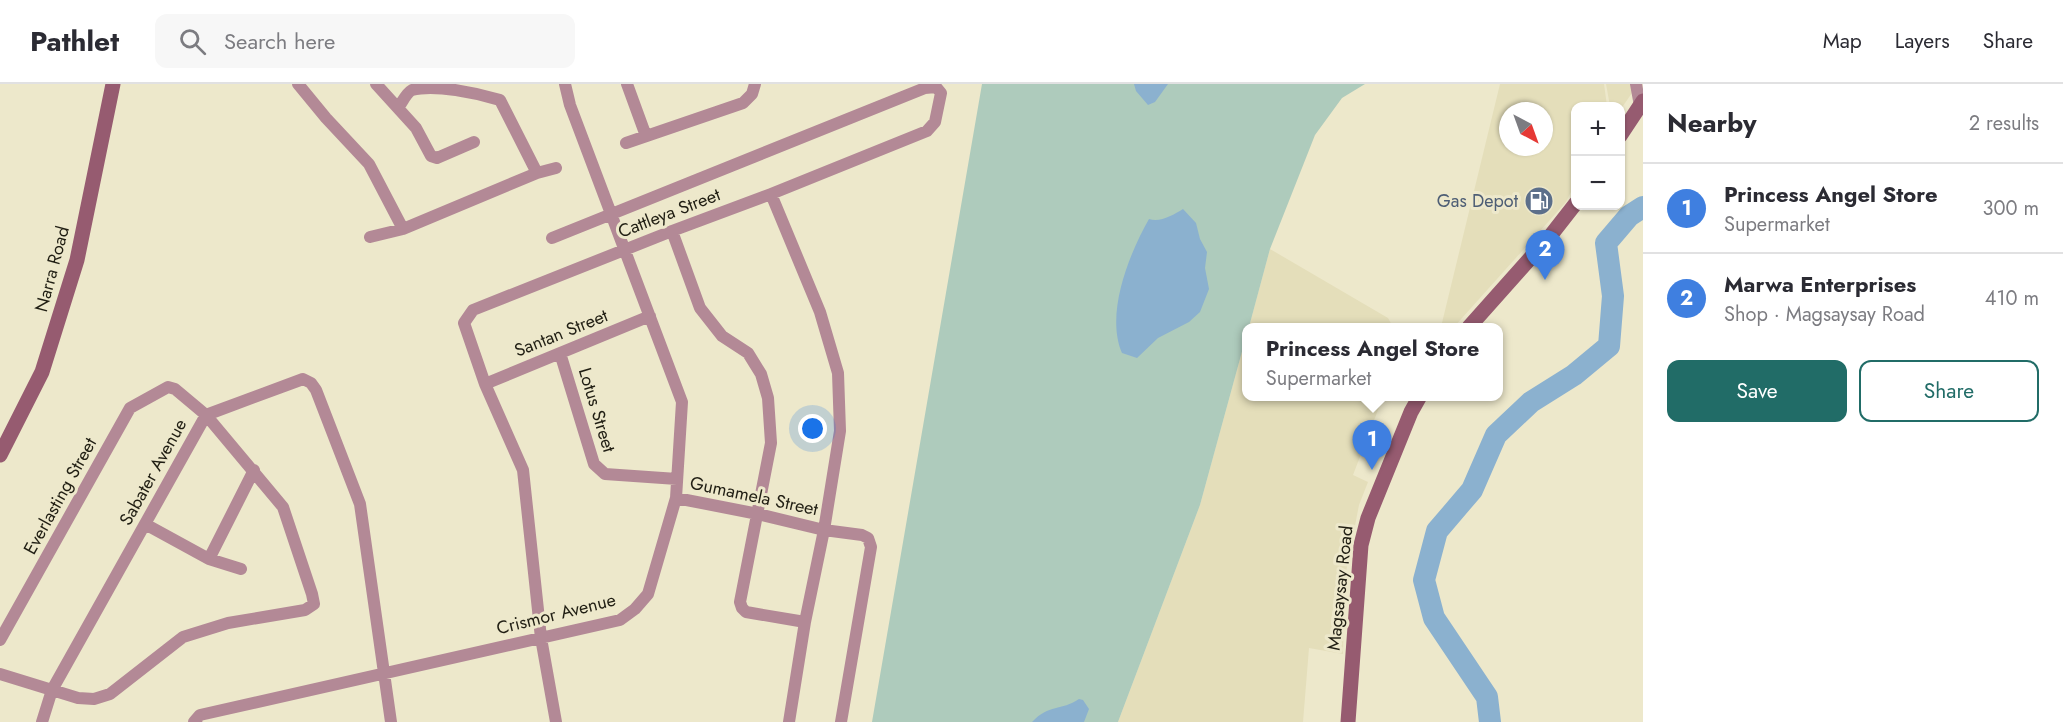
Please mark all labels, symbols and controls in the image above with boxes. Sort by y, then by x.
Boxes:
search box [155,14,575,68]
text: Pathlet [30,21,119,62]
icon: search [176,25,209,58]
text: Search here [224,25,335,57]
text: Map [1823,26,1862,56]
text: Layers [1895,26,1950,56]
text: Share [1983,26,2033,56]
north arrow [1499,102,1553,156]
map controls [1571,102,1625,210]
button: + [1571,102,1625,156]
text: Nearby [1667,104,1756,142]
text: 2 results [1969,109,2039,138]
button: − [1571,156,1625,210]
text: Princess Angel Store [1724,178,1938,210]
street label: Cattleya Street [614,181,725,244]
fuel station icon: Gas Depot [1523,185,1555,217]
place label: Gas Depot [1437,188,1519,214]
text: 1 [1681,194,1692,223]
text: 300 m [1982,194,2039,223]
text: Supermarket [1724,210,1830,239]
street label: Narra Road [28,223,76,315]
pin: 2 [1526,230,1564,280]
text: Marwa Enterprises [1724,268,1916,300]
text: 2 [1680,284,1693,313]
text: 410 m [1985,284,2039,313]
text: Shop · Magsaysay Road [1724,300,1925,329]
street label: Santan Street [510,302,612,364]
popup [1242,323,1503,401]
text: Princess Angel Store [1266,332,1479,364]
button: Save [1667,360,1847,422]
button: Share [1859,360,2039,422]
street label: Lotus Street [572,364,622,456]
text: Supermarket [1266,364,1371,393]
street label: Sabater Avenue [113,414,193,530]
your location [798,414,827,443]
pin: 1 [1352,420,1392,470]
street label: Everlasting Street [17,432,103,559]
street label: Gumamela Street [687,470,821,522]
street label: Magsaysay Road [1321,524,1359,652]
street label: Crismor Avenue [494,587,618,641]

